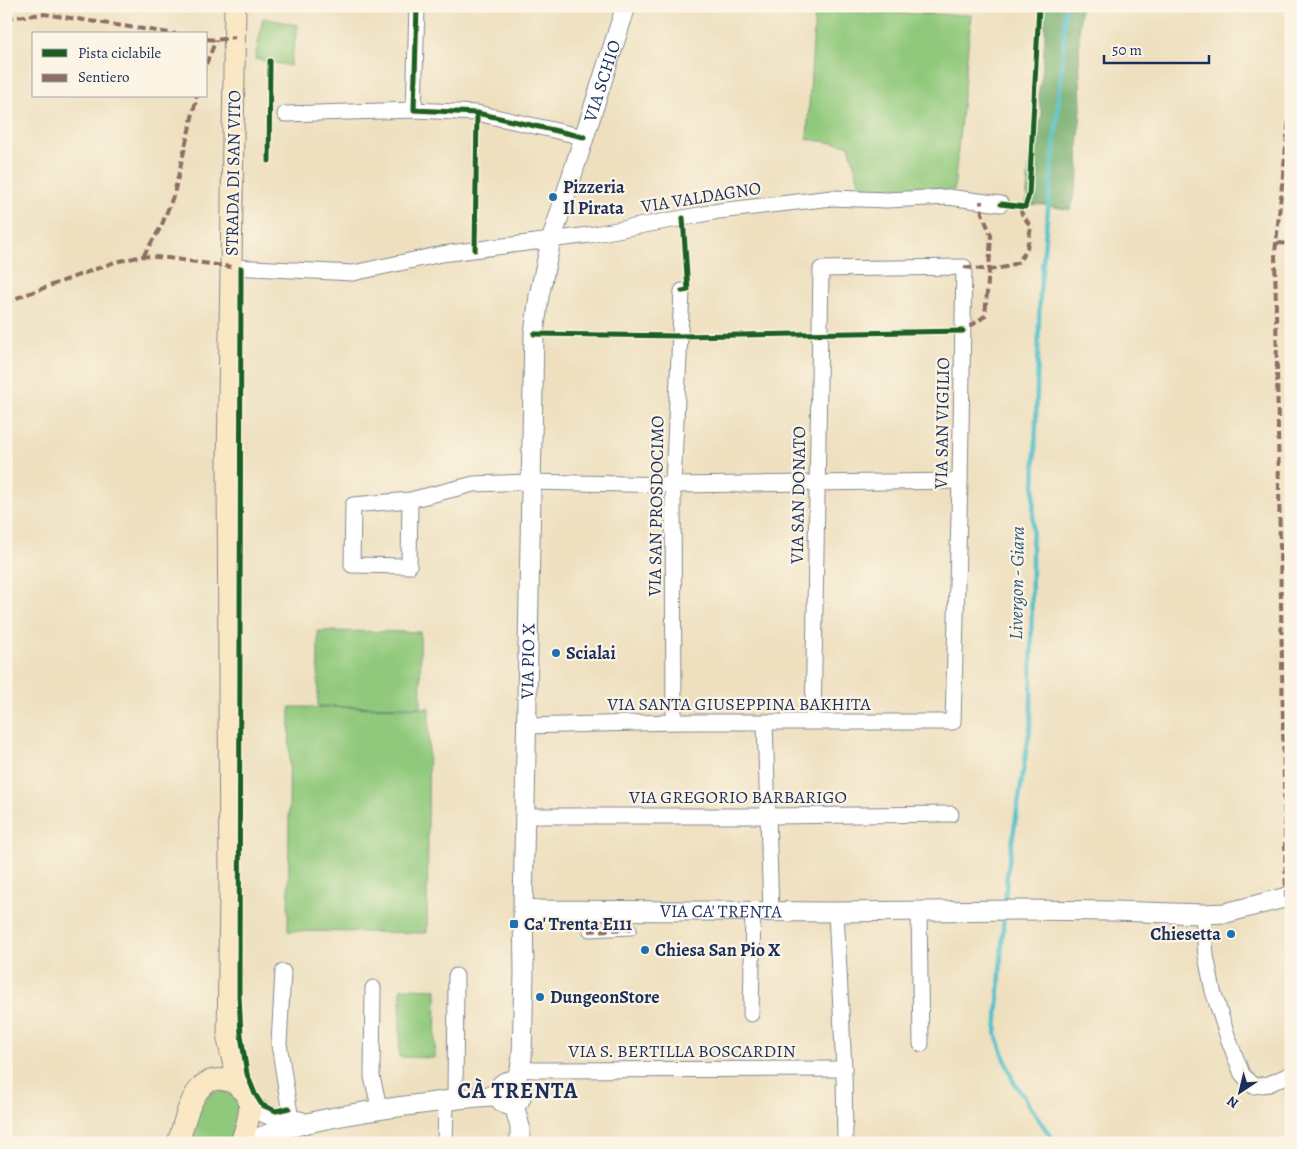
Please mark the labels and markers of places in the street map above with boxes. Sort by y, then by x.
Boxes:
place label: Pizzeria Il Pirata [563,175,625,220]
marker: Pizzeria Il Pirata [547,191,559,203]
place label: Scialai [566,641,616,665]
marker: Scialai [550,647,562,659]
place label: Ca' Trenta E111 [524,912,633,936]
marker: Ca' Trenta E111 [508,918,520,930]
place label: Chiesetta [1150,922,1221,946]
marker: Chiesetta [1225,928,1237,940]
place label: Chiesa San Pio X [655,938,781,962]
marker: Chiesa San Pio X [639,944,651,956]
place label: DungeonStore [550,985,660,1009]
marker: DungeonStore [534,991,546,1003]

